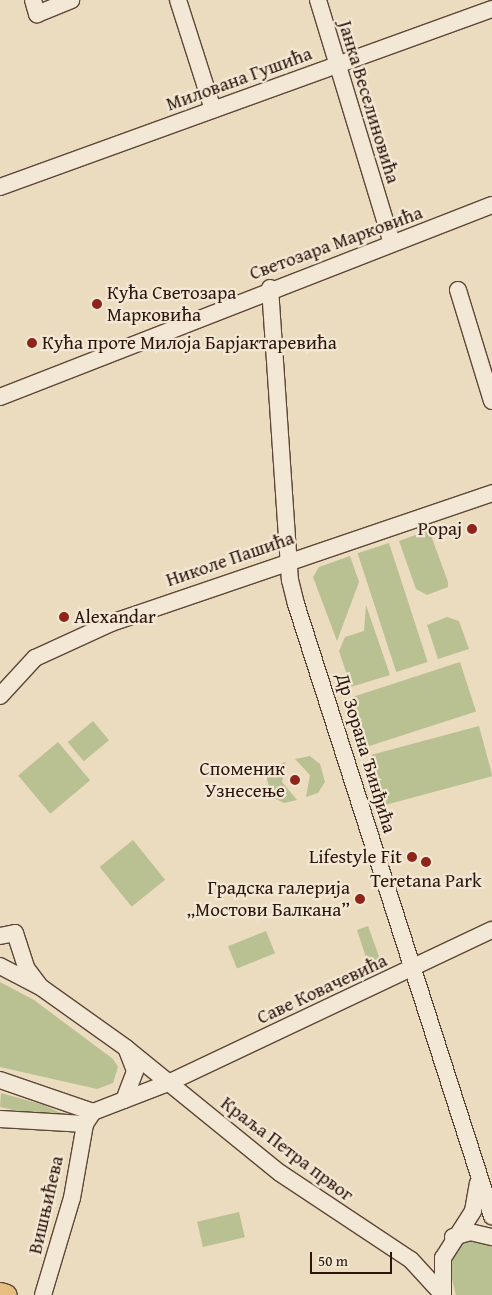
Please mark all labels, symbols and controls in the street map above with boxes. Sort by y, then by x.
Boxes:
street label: Јанка Веселиновића [333,18,405,186]
street label: Милована Гушића [163,42,315,116]
street label: Светозара Марковића [246,201,426,285]
place label: Кућа Светозара Марковића [107,282,236,326]
marker: Кућа Светозара Марковића [91,298,103,310]
place label: Кућа проте Милоја Барјактаревића [42,332,337,354]
marker: Кућа проте Милоја Барјактаревића [26,337,38,349]
place label: Popaj [418,518,462,540]
marker: Popaj [466,523,478,535]
street label: Николе Пашића [163,526,297,592]
place label: Alexandar [74,606,156,628]
marker: Alexandar [58,611,70,623]
street label: Др Зорана Ђинђића [331,670,401,836]
place label: Споменик Узнесење [200,758,285,802]
marker: Споменик Узнесење [289,774,301,786]
place label: Lifestyle Fit [309,846,402,868]
marker: Lifestyle Fit [406,851,418,863]
marker: Teretana Park [420,856,432,868]
place label: Teretana Park [370,870,482,892]
place label: Градска галерија „Мостови Балкана” [187,877,350,921]
marker: Градска галерија „Мостови Балкана” [354,893,366,905]
street label: Саве Ковачевића [253,949,391,1029]
street label: Краља Петра првог [216,1092,358,1206]
street label: Вишњићева [24,1154,68,1256]
scale bar [312,1242,394,1274]
text: 50 m [318,1250,348,1271]

